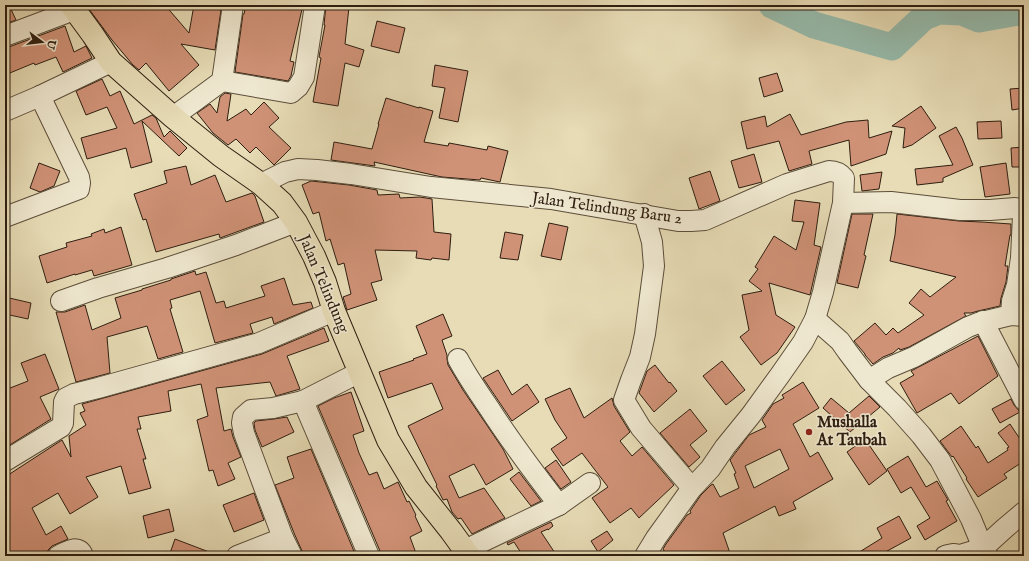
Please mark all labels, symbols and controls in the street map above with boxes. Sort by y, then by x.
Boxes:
north arrow [22,22,62,62]
text: U [43,37,59,51]
street label: Jalan Telindung Baru 2 [529,188,683,229]
street label: Jalan Telindung [292,230,353,337]
place label: Mushalla At Taubah [816,413,887,451]
marker: Mushalla At Taubah [804,427,814,437]

